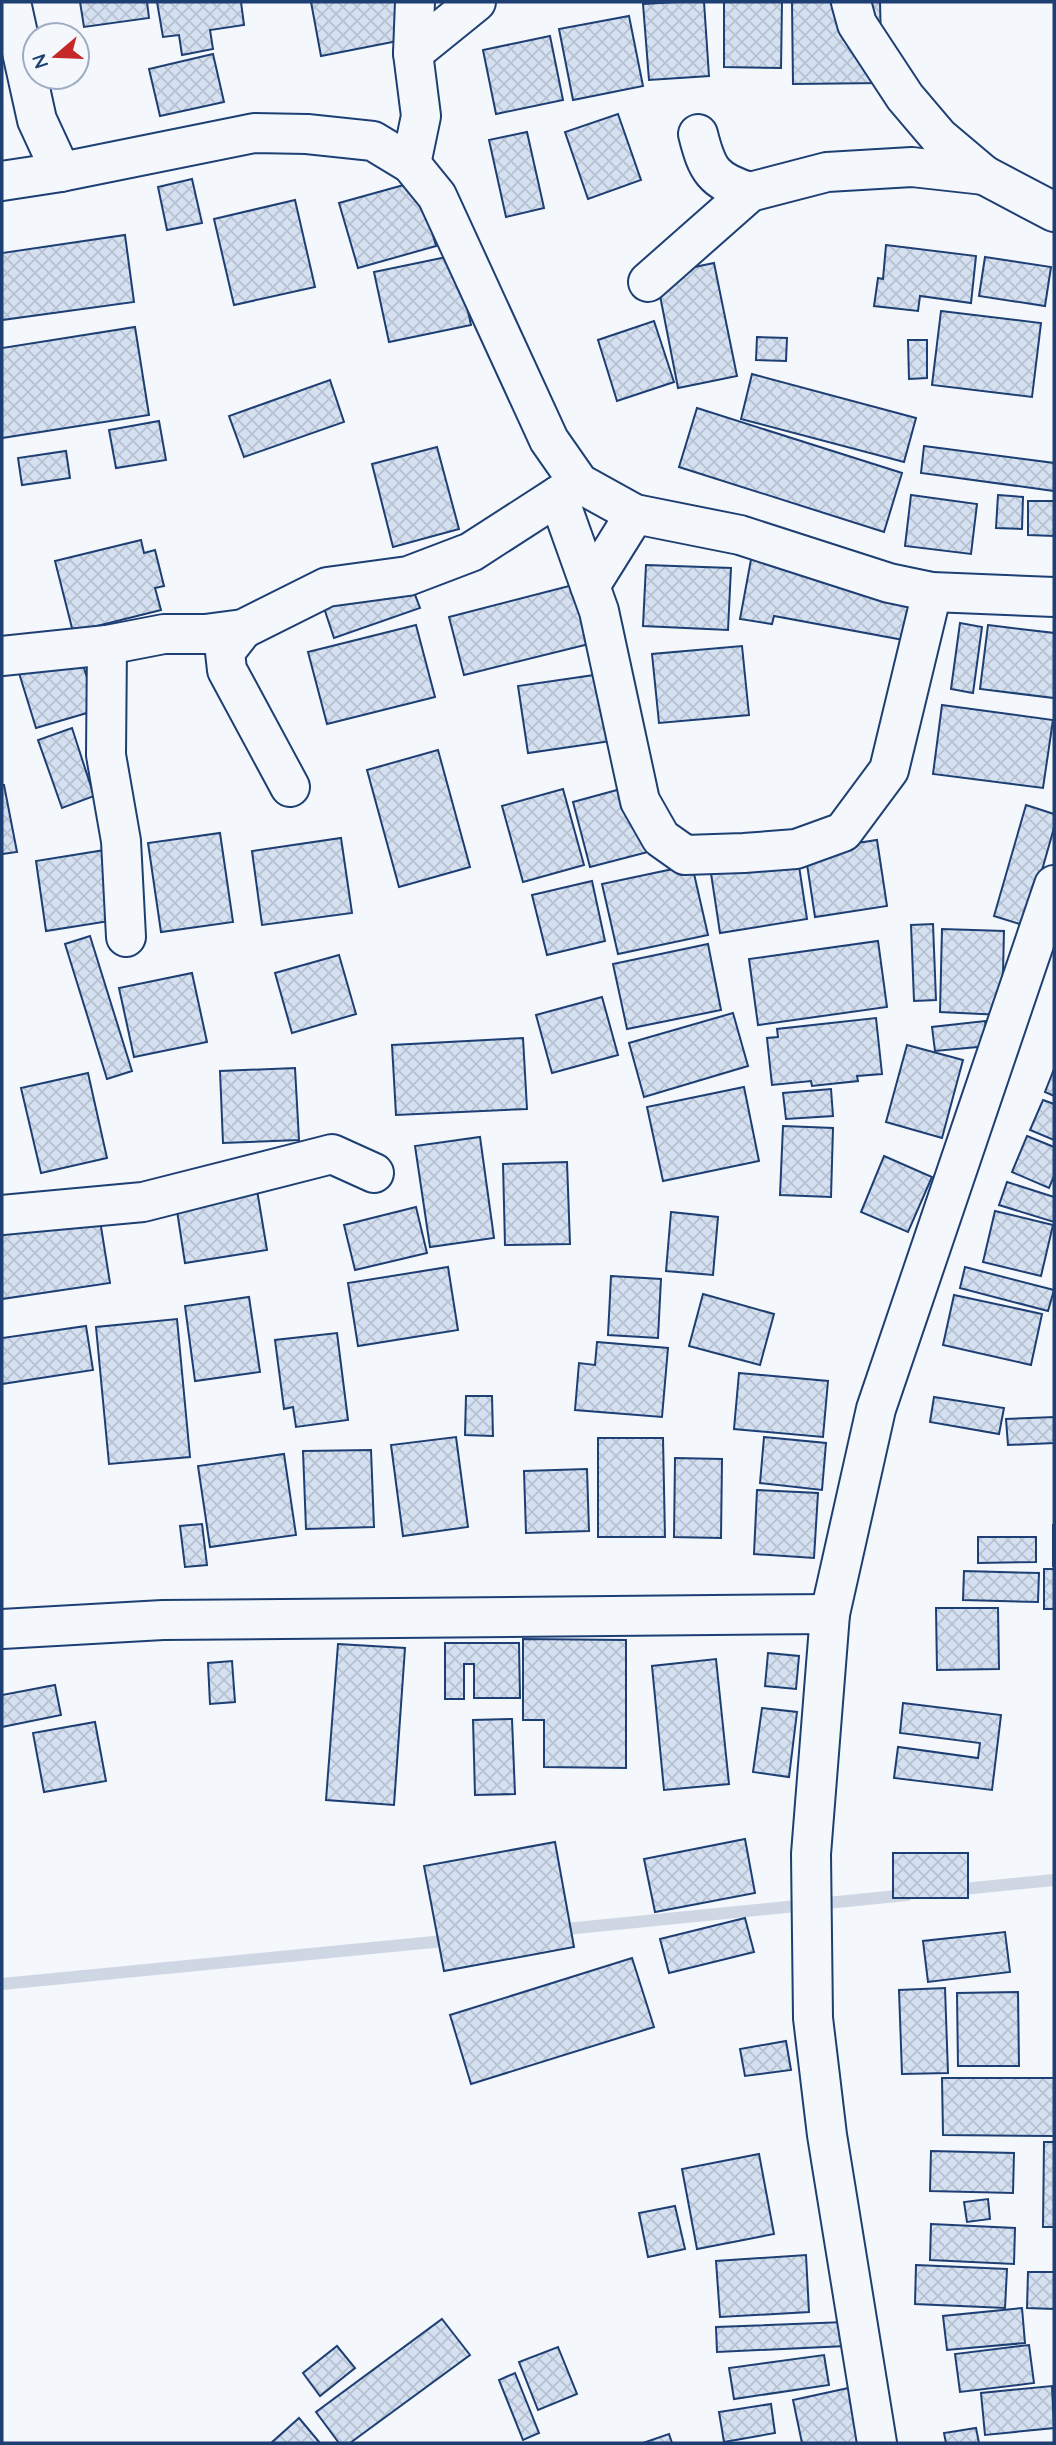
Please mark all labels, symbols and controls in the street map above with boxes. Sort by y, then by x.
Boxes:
north arrow [21,21,91,91]
text: N [26,51,54,72]

